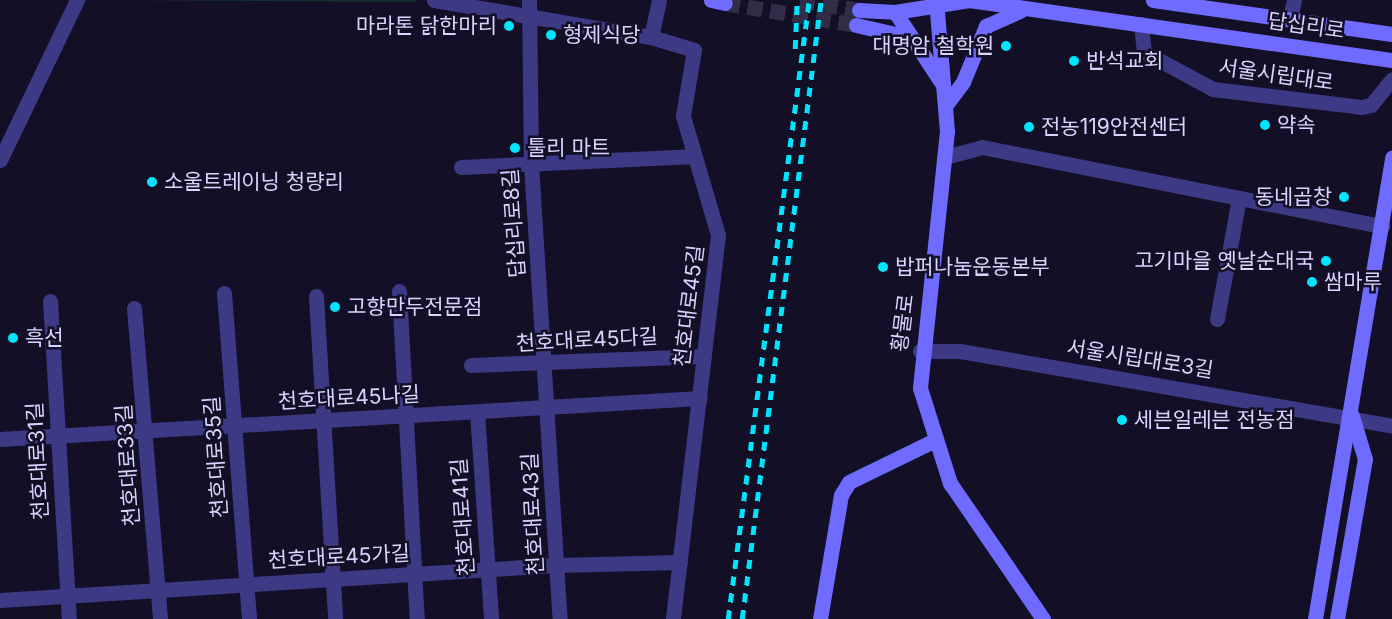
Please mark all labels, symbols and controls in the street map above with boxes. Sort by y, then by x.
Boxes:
street label: 답십리로 [1266,8,1346,44]
place label: 마라톤 닭한마리 [356,13,497,39]
marker: 마라톤 닭한마리 [502,19,516,33]
place label: 형제식당 [563,22,640,48]
marker: 형제식당 [544,28,558,42]
place label: 대명암 철학원 [872,33,994,59]
marker: 대명암 철학원 [999,39,1013,53]
place label: 반석교회 [1086,48,1163,74]
marker: 반석교회 [1067,54,1081,68]
street label: 서울시립대로 [1217,54,1335,96]
place label: 약속 [1277,112,1316,138]
place label: 전농119안전센터 [1041,114,1187,140]
marker: 약속 [1258,118,1272,132]
marker: 전농119안전센터 [1022,120,1036,134]
place label: 툴리 마트 [527,135,610,161]
marker: 툴리 마트 [508,141,522,155]
street label: 답십리로8길 [498,167,530,279]
place label: 소울트레이닝 청량리 [164,169,344,195]
marker: 소울트레이닝 청량리 [145,175,159,189]
place label: 동네곱창 [1255,184,1332,210]
marker: 동네곱창 [1337,190,1351,204]
street label: 천호대로45길 [669,243,709,369]
place label: 고기마을 옛날순대국 [1134,248,1314,274]
place label: 밥퍼나눔운동본부 [895,254,1050,280]
marker: 고기마을 옛날순대국 [1319,254,1333,268]
marker: 밥퍼나눔운동본부 [876,260,890,274]
place label: 쌈마루 [1324,269,1382,295]
marker: 쌈마루 [1305,275,1319,289]
street label: 황물로 [887,293,919,353]
place label: 고향만두전문점 [347,294,482,320]
marker: 고향만두전문점 [328,300,342,314]
street label: 천호대로45다길 [515,324,659,356]
place label: 흑선 [25,325,64,351]
marker: 흑선 [6,331,20,345]
street label: 서울시립대로3길 [1065,335,1215,383]
street label: 천호대로45나길 [277,382,421,414]
street label: 천호대로35길 [199,395,233,519]
street label: 천호대로31길 [22,401,54,521]
street label: 천호대로33길 [111,403,145,527]
place label: 세븐일레븐 전농점 [1134,407,1294,433]
marker: 세븐일레븐 전농점 [1115,413,1129,427]
street label: 천호대로43길 [517,452,549,576]
street label: 천호대로41길 [446,457,480,577]
street label: 천호대로45가길 [267,541,411,573]

